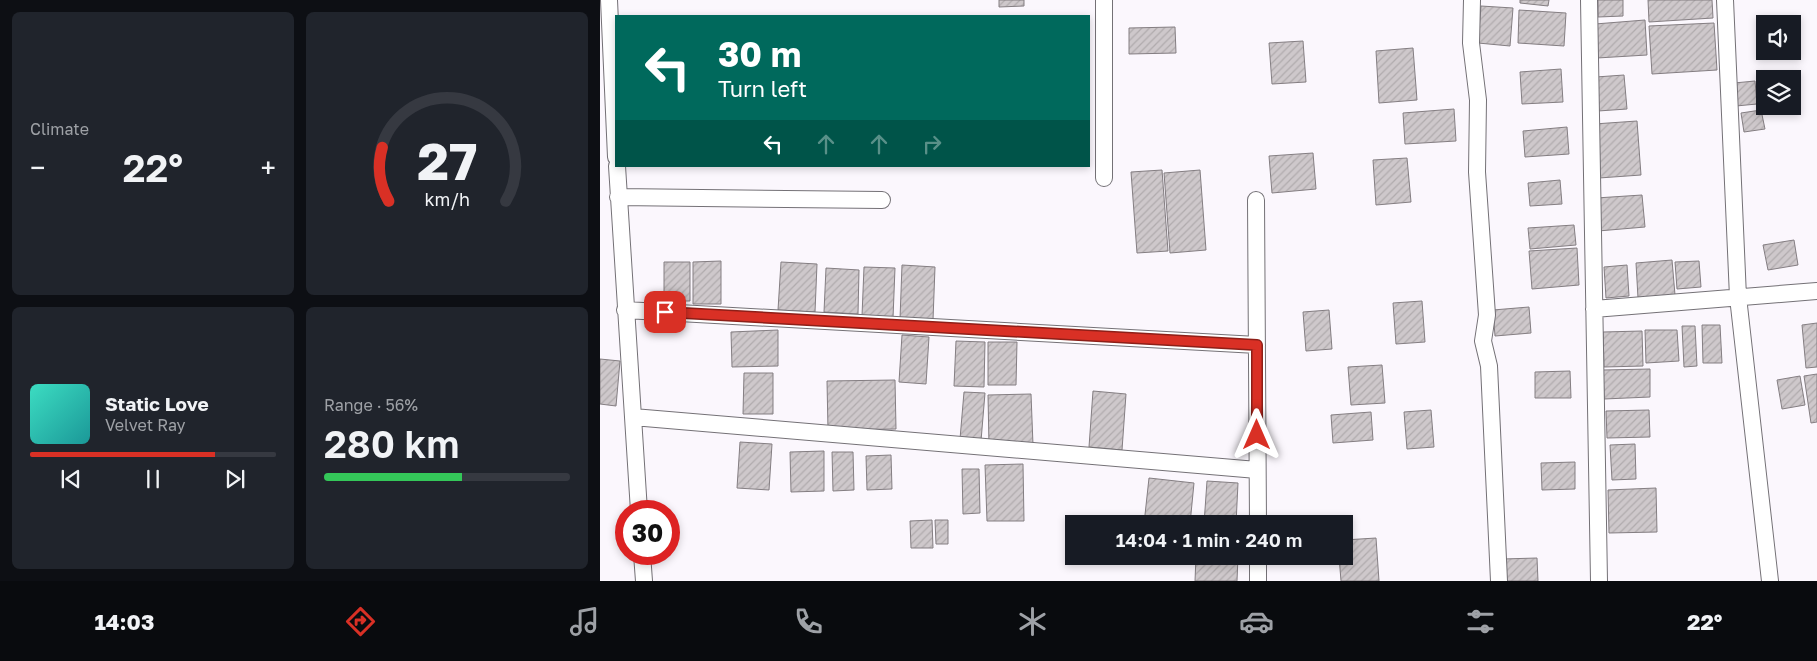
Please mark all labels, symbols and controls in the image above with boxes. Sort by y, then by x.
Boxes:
map controls [1756,15,1801,115]
button: sound [1756,15,1801,60]
text: 30 m [718,33,801,75]
icon: left [635,35,700,100]
button: layers [1756,70,1801,115]
text: Turn left [718,75,807,102]
text: Climate [30,119,89,139]
text: 27 [417,129,477,191]
icon: left [759,130,787,158]
icon: ahead [812,130,840,158]
icon: ahead [865,130,893,158]
icon: right [918,130,946,158]
text: 22° [123,145,183,190]
text: − [30,151,45,184]
text: + [261,151,276,184]
text: km/h [424,188,470,210]
pin [644,291,686,333]
icon: arrive [651,298,679,326]
text: Static Love [105,392,209,415]
text: Range · 56% [324,395,418,415]
position arrow [1230,408,1282,460]
text: Velvet Ray [105,415,186,435]
text: 280 km [324,421,460,466]
icon: previous [57,465,85,493]
icon: pause [139,465,167,493]
icon: next [221,465,249,493]
speed limit sign: 30 [615,500,680,565]
text: 14:04 · 1 min · 240 m [1116,528,1302,551]
icon: directions [343,604,378,639]
icon: music [567,604,602,639]
icon: phone [791,604,826,639]
icon: climate [1015,604,1050,639]
icon: car [1239,604,1274,639]
icon: filters [1463,604,1498,639]
text: 14:03 [94,608,154,635]
text: 22° [1687,608,1722,635]

